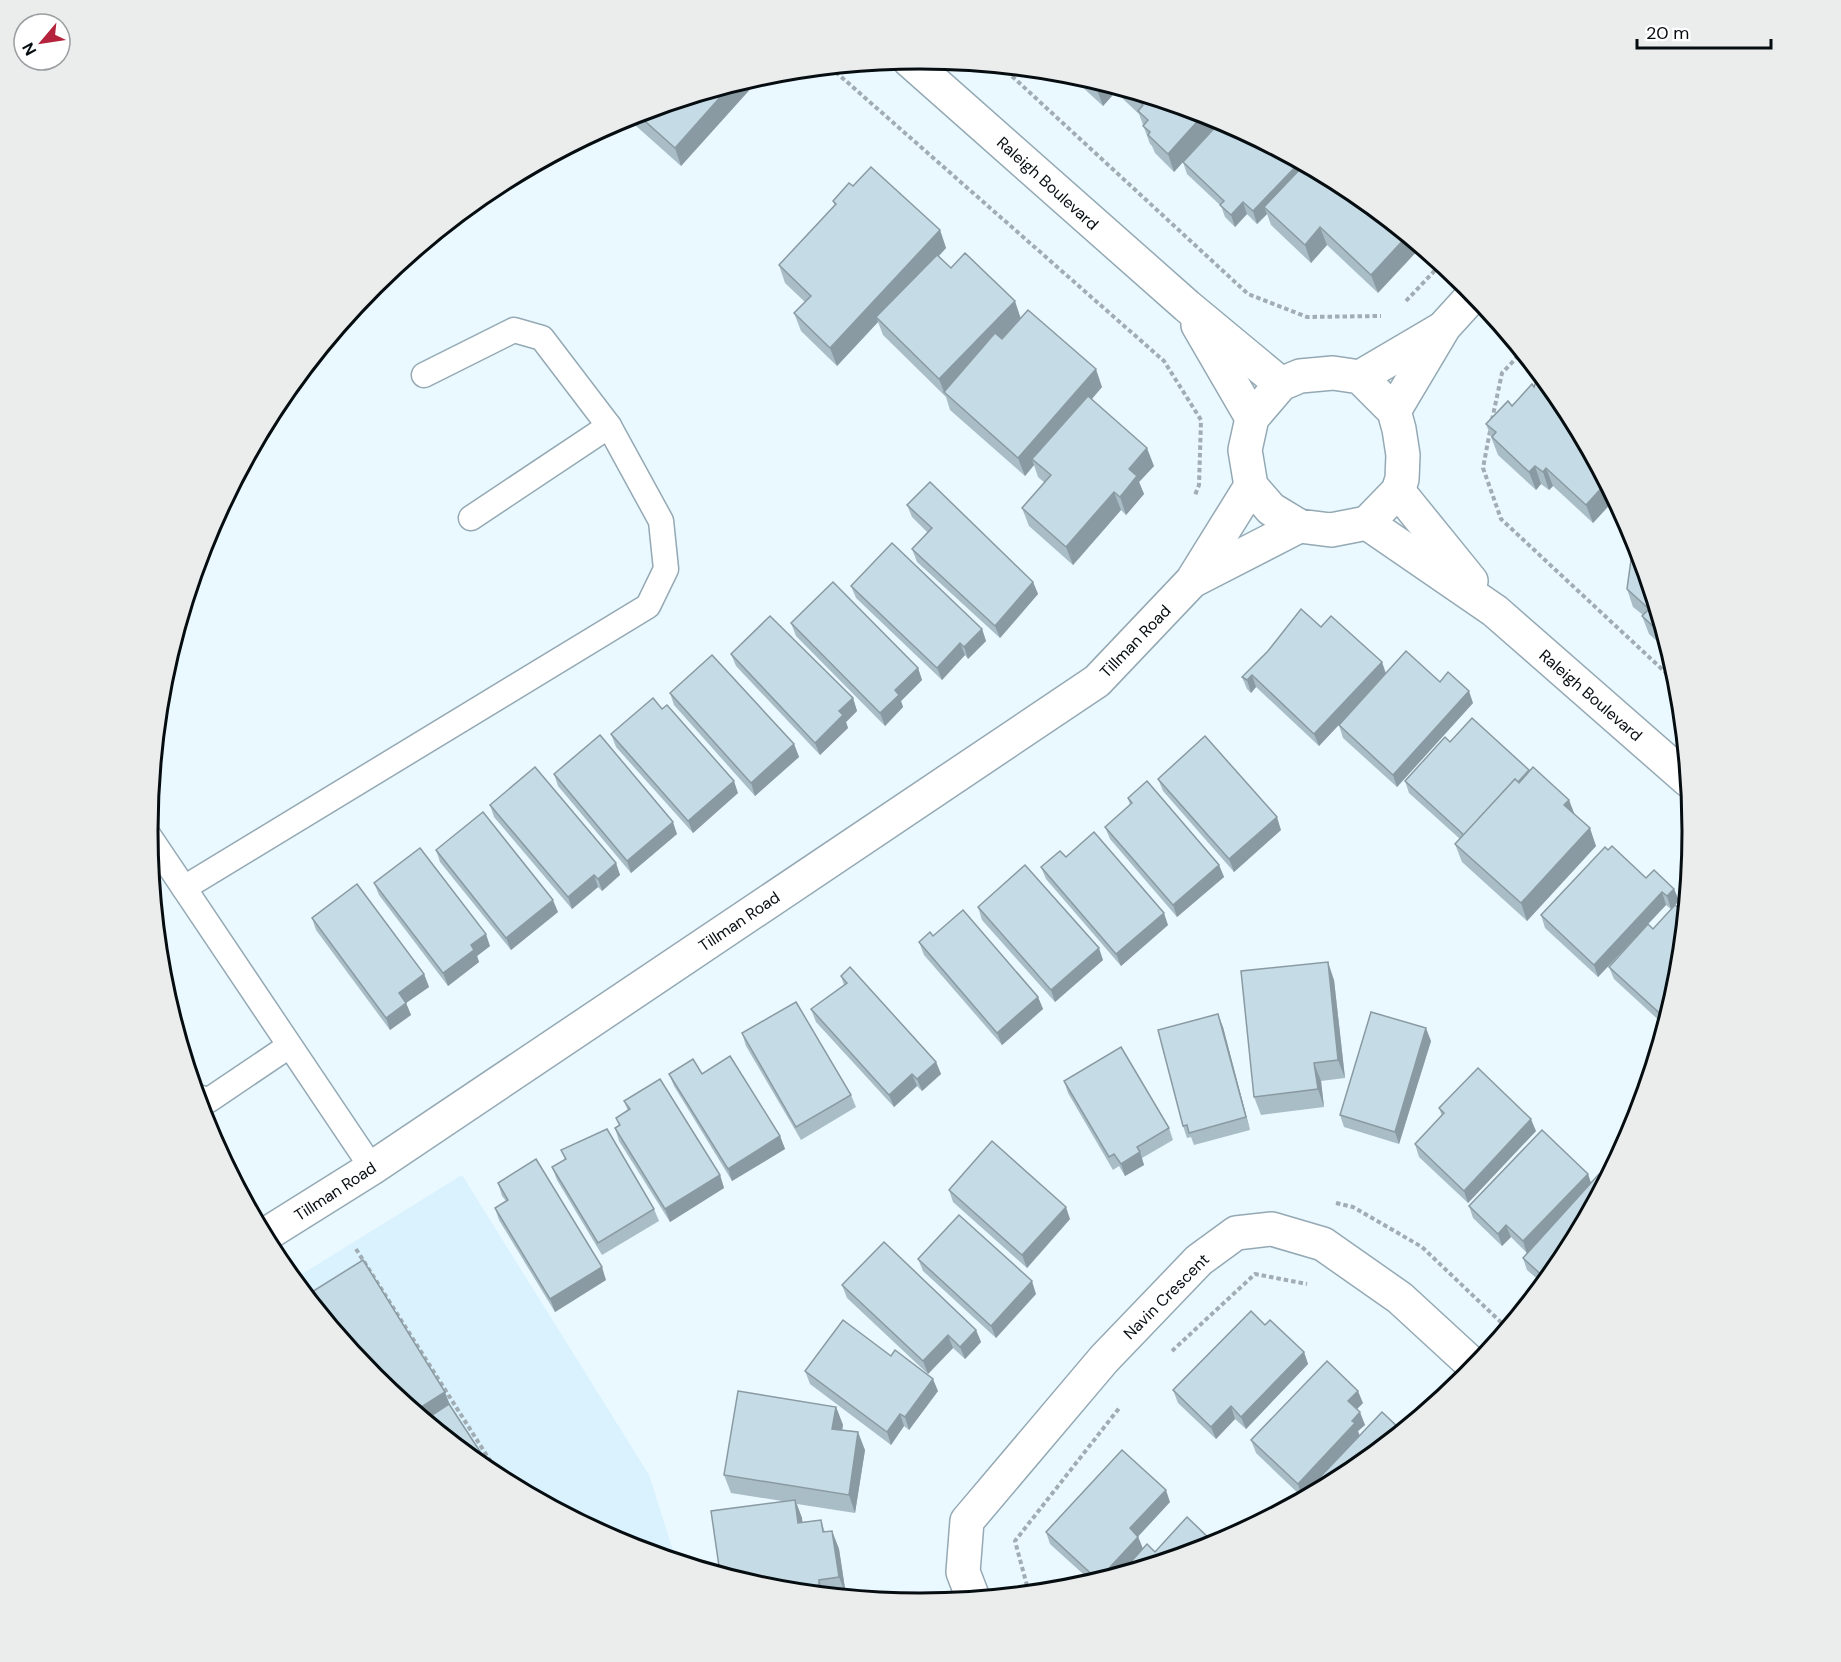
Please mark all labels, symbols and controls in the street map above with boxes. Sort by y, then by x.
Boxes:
north arrow [12,12,72,72]
scale bar [1637,12,1770,50]
text: 20 m [1646,21,1689,45]
text: N [17,39,41,59]
street label: Raleigh Boulevard [992,132,1103,235]
street label: Tillman Road [1095,600,1175,682]
street label: Raleigh Boulevard [1535,645,1647,746]
street label: Tillman Road [695,887,784,956]
street label: Tillman Road [290,1157,380,1226]
street label: Navin Crescent [1119,1249,1214,1344]

